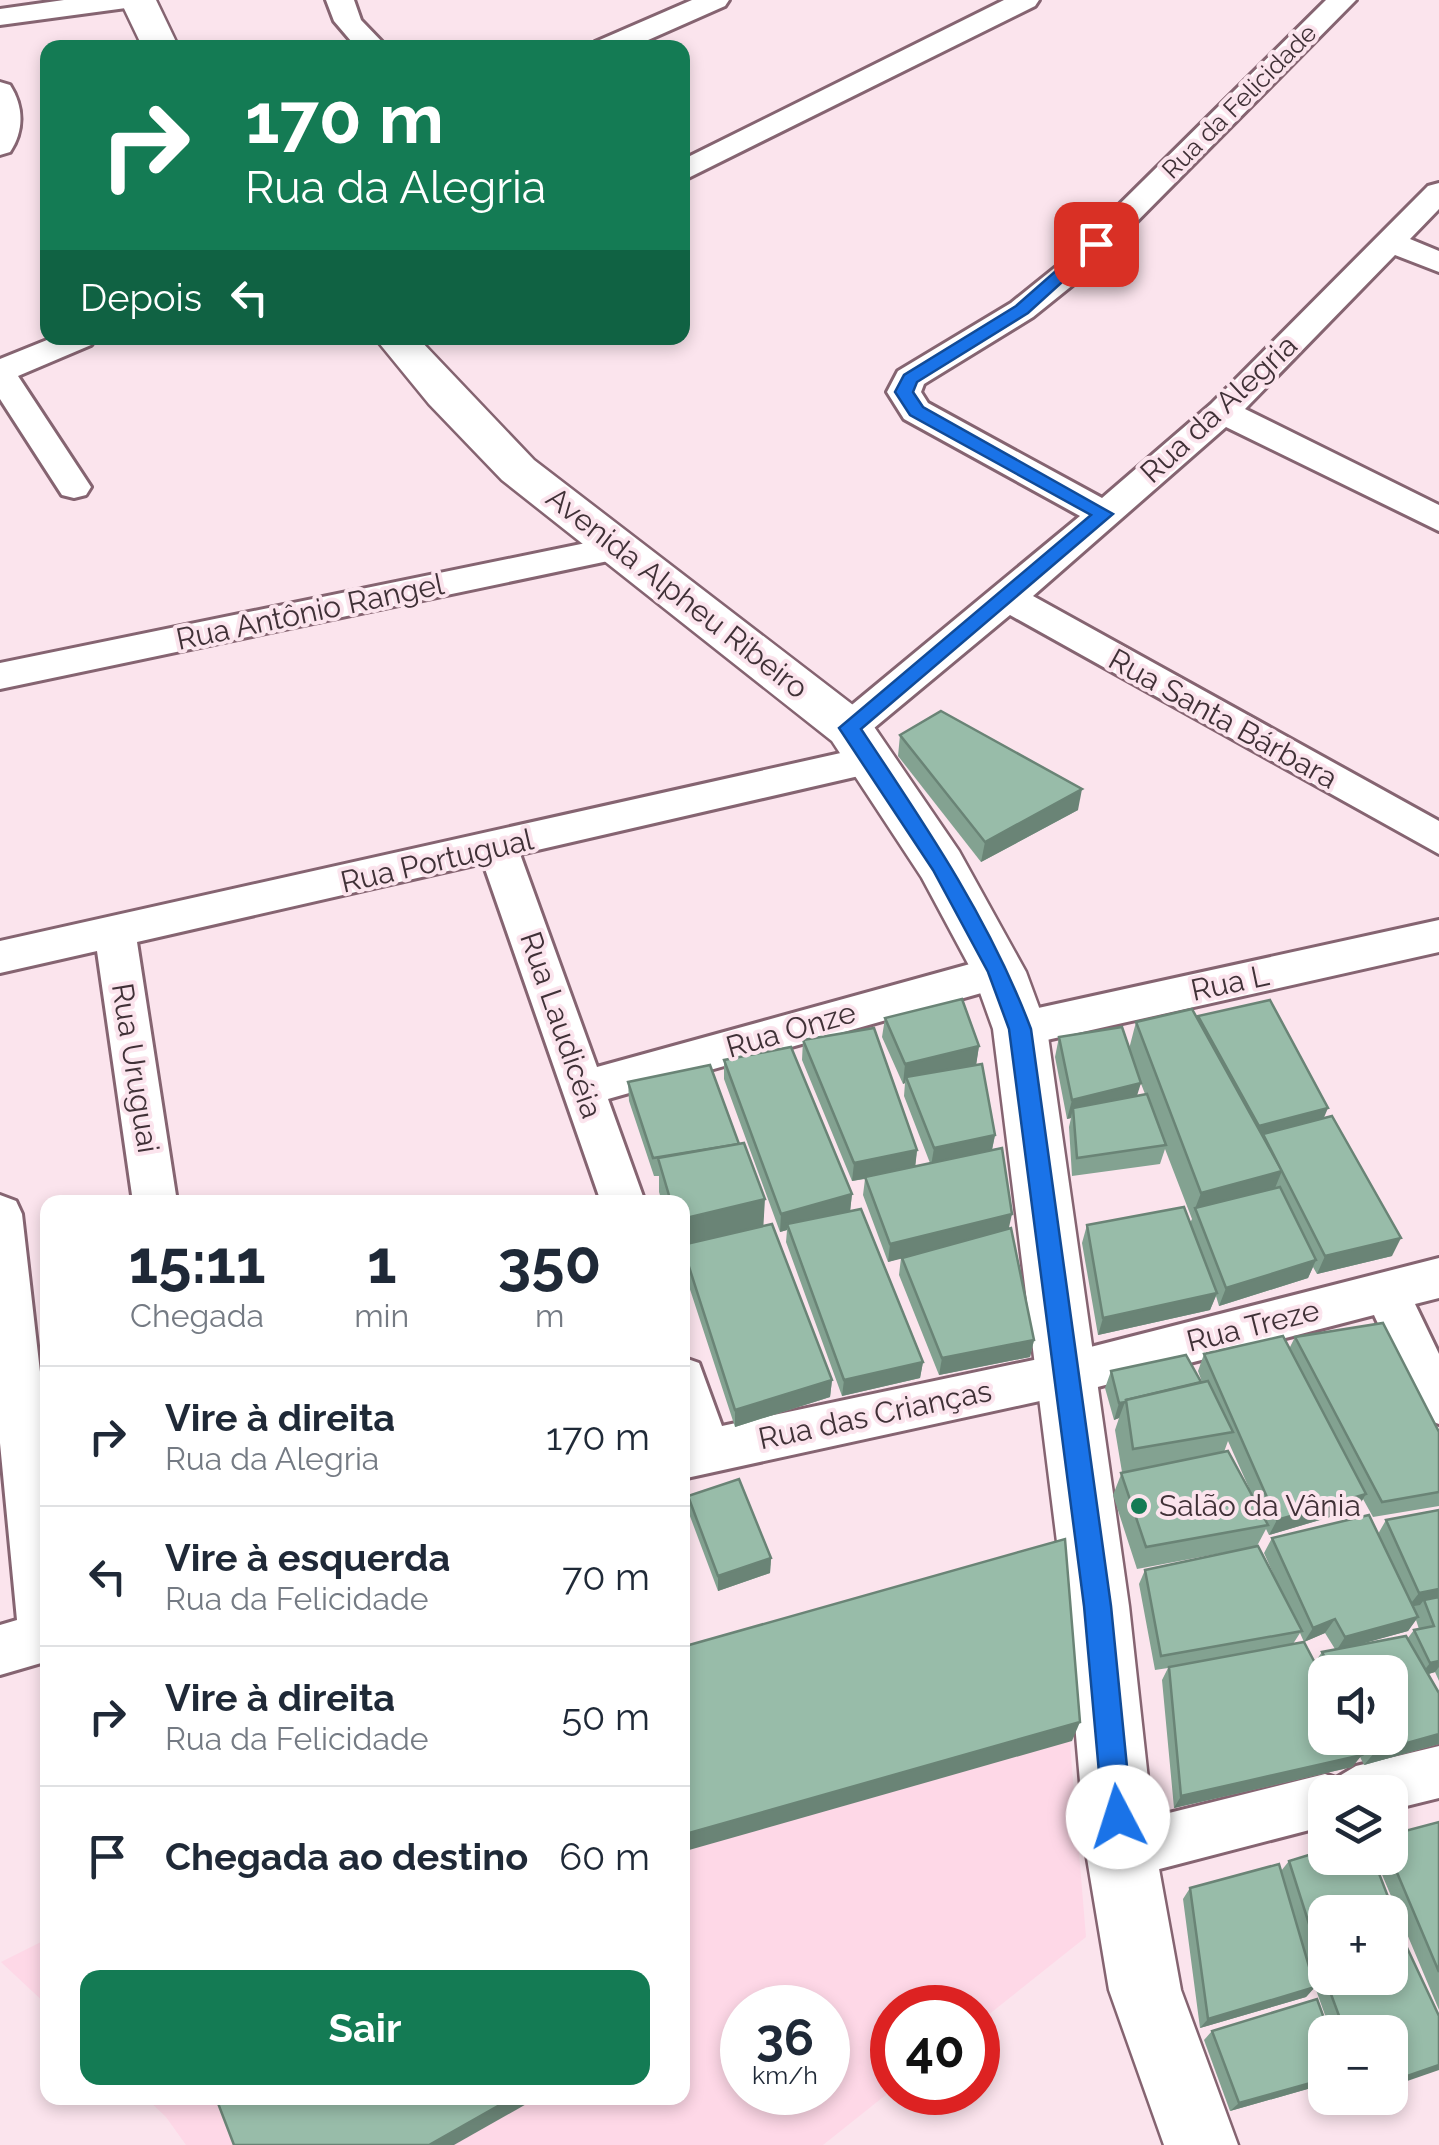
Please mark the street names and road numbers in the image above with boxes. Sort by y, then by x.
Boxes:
street label: Rua da Felicidade [1156,18,1322,184]
street label: Rua da Alegria [1133,327,1304,490]
street label: Avenida Alpheu Ribeiro [540,480,815,706]
street label: Rua Antônio Rangel [173,566,448,657]
street label: Rua Santa Bárbara [1103,641,1344,796]
street label: Rua Portugual [337,821,537,900]
street label: Rua Laudicéia [513,927,610,1123]
street label: Rua L [1188,957,1273,1008]
street label: Rua Uruguai [105,981,166,1155]
street label: Rua Onze [722,994,860,1065]
street label: Rua Treze [1183,1292,1323,1359]
street label: Rua das Crianças [755,1373,995,1456]

